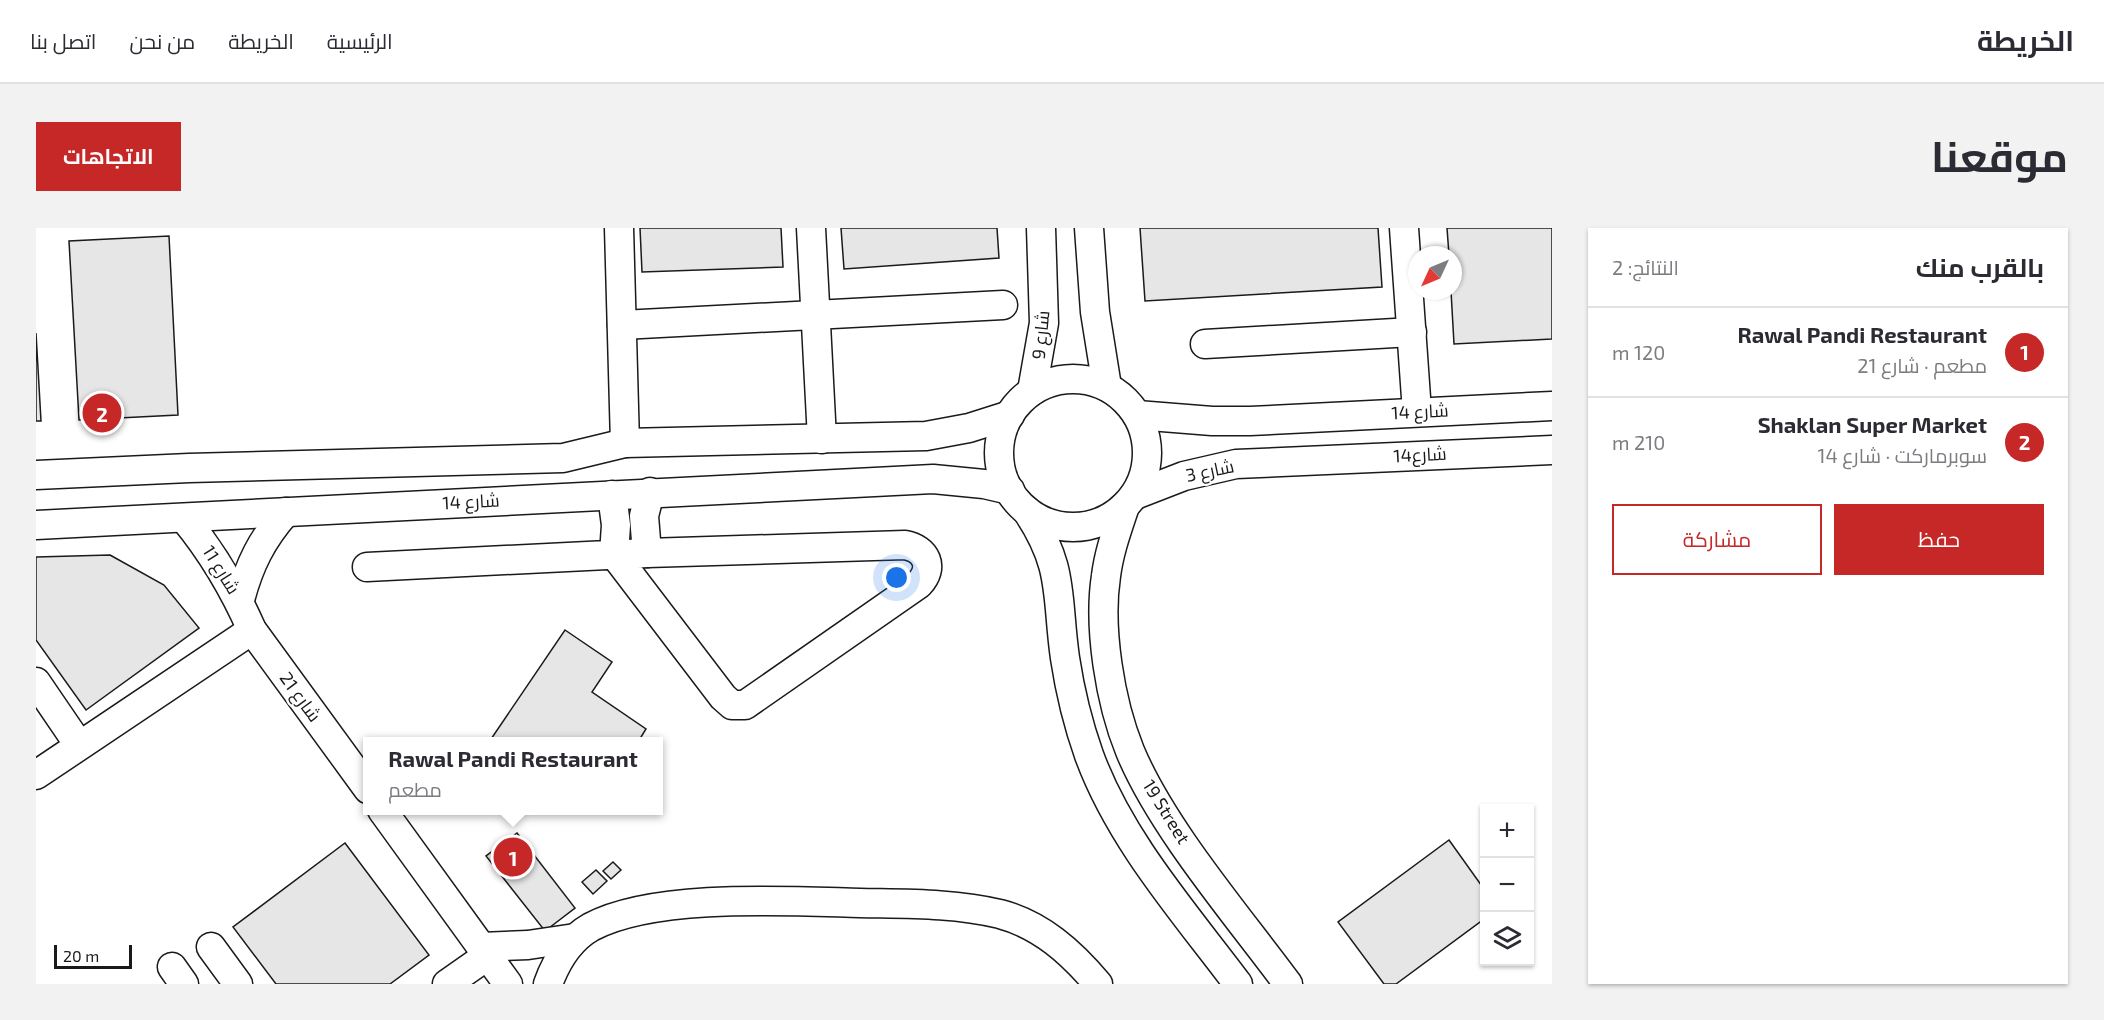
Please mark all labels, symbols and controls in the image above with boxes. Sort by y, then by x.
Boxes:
text: الخريطة [1977,23,2074,57]
text: اتصل بنا [30,28,97,53]
text: من نحن [130,28,195,53]
text: الخريطة [228,28,294,53]
text: الرئيسية [327,28,393,53]
button: الاتجاهات [36,122,181,191]
text: موقعنا [1931,130,2068,180]
north arrow [1408,246,1462,300]
text: بالقرب منك [1916,251,2044,282]
text: النتائج: 2 [1612,255,1679,279]
street label: شارع 9 [1026,309,1056,361]
text: Rawal Pandi Restaurant [1737,321,1987,347]
text: 120 m [1612,340,1665,364]
text: 1 [2020,340,2029,364]
text: مطعم · شارع 21 [1857,353,1987,377]
pin: 2 [82,390,122,435]
street label: شارع 14 [1391,399,1449,425]
text: Shaklan Super Market [1758,411,1987,437]
text: 210 m [1612,430,1665,454]
text: 2 [2019,430,2030,454]
street label: شارع14 [1393,442,1447,468]
text: سوبرماركت · شارع 14 [1818,443,1987,467]
street label: شارع 3 [1184,454,1236,488]
street label: شارع 14 [442,489,500,515]
button: مشاركة [1612,504,1822,575]
button: حفظ [1834,504,2044,575]
street label: شارع 11 [197,541,245,599]
your location [882,563,911,592]
street label: شارع 21 [274,667,326,727]
popup [363,737,663,815]
text: Rawal Pandi Restaurant [388,745,638,771]
street label: 19 Street [1139,775,1195,848]
text: مطعم [388,777,442,801]
map controls [1480,804,1534,966]
button: + [1480,804,1534,858]
pin: 1 [494,834,532,880]
button: − [1480,858,1534,912]
button: layers [1480,912,1534,966]
scale bar [54,942,132,970]
text: 20 m [63,946,99,965]

